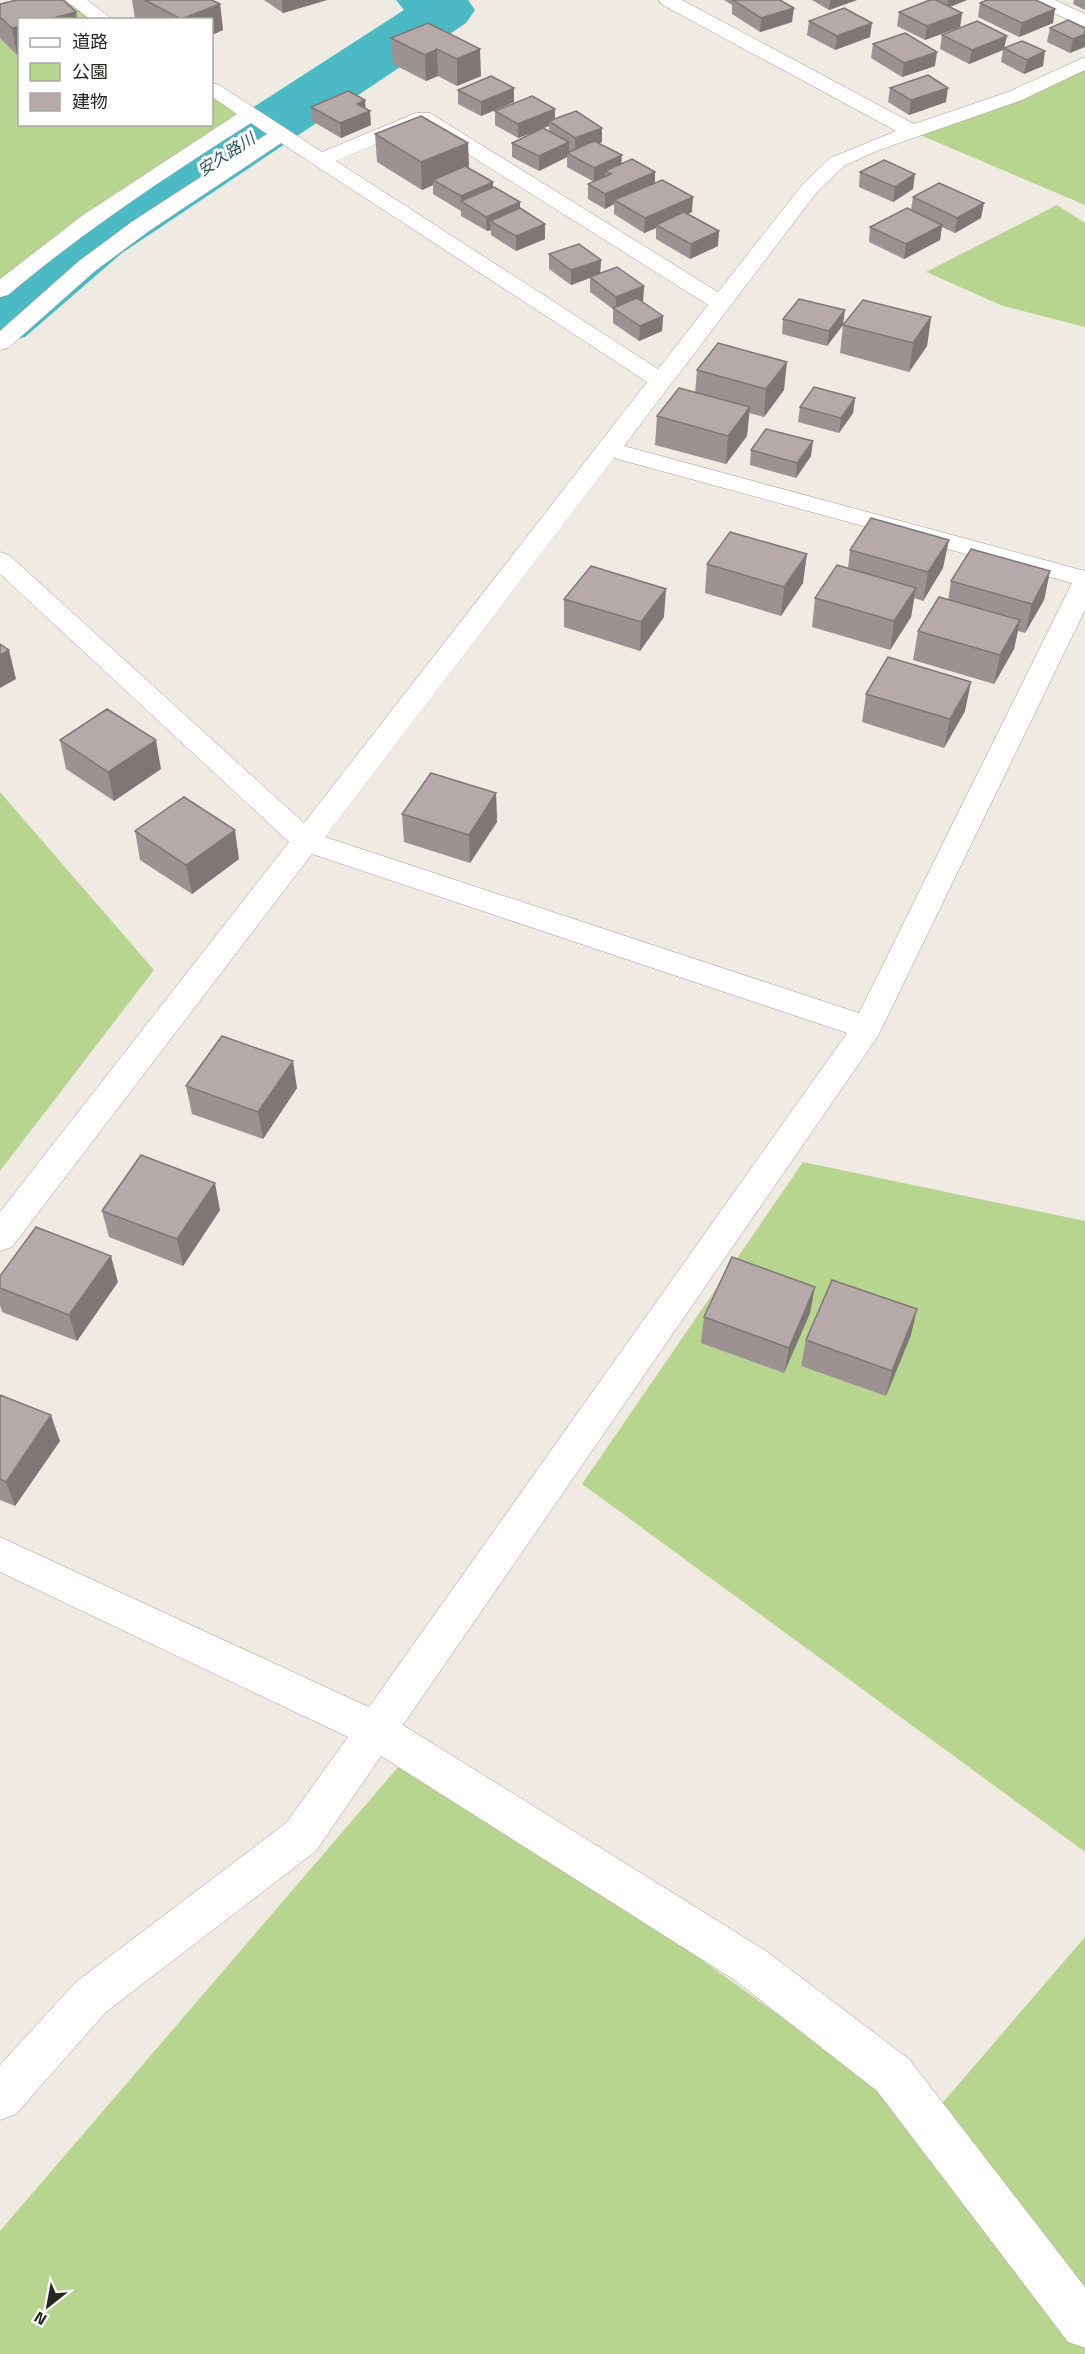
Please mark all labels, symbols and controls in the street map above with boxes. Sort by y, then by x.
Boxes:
legend [18,18,213,126]
text: 道路 [72,28,108,55]
text: 公園 [72,58,108,85]
text: 建物 [72,88,108,115]
water label: 安久路川 [193,125,261,181]
north arrow [18,2276,78,2336]
text: N [29,2306,51,2332]

